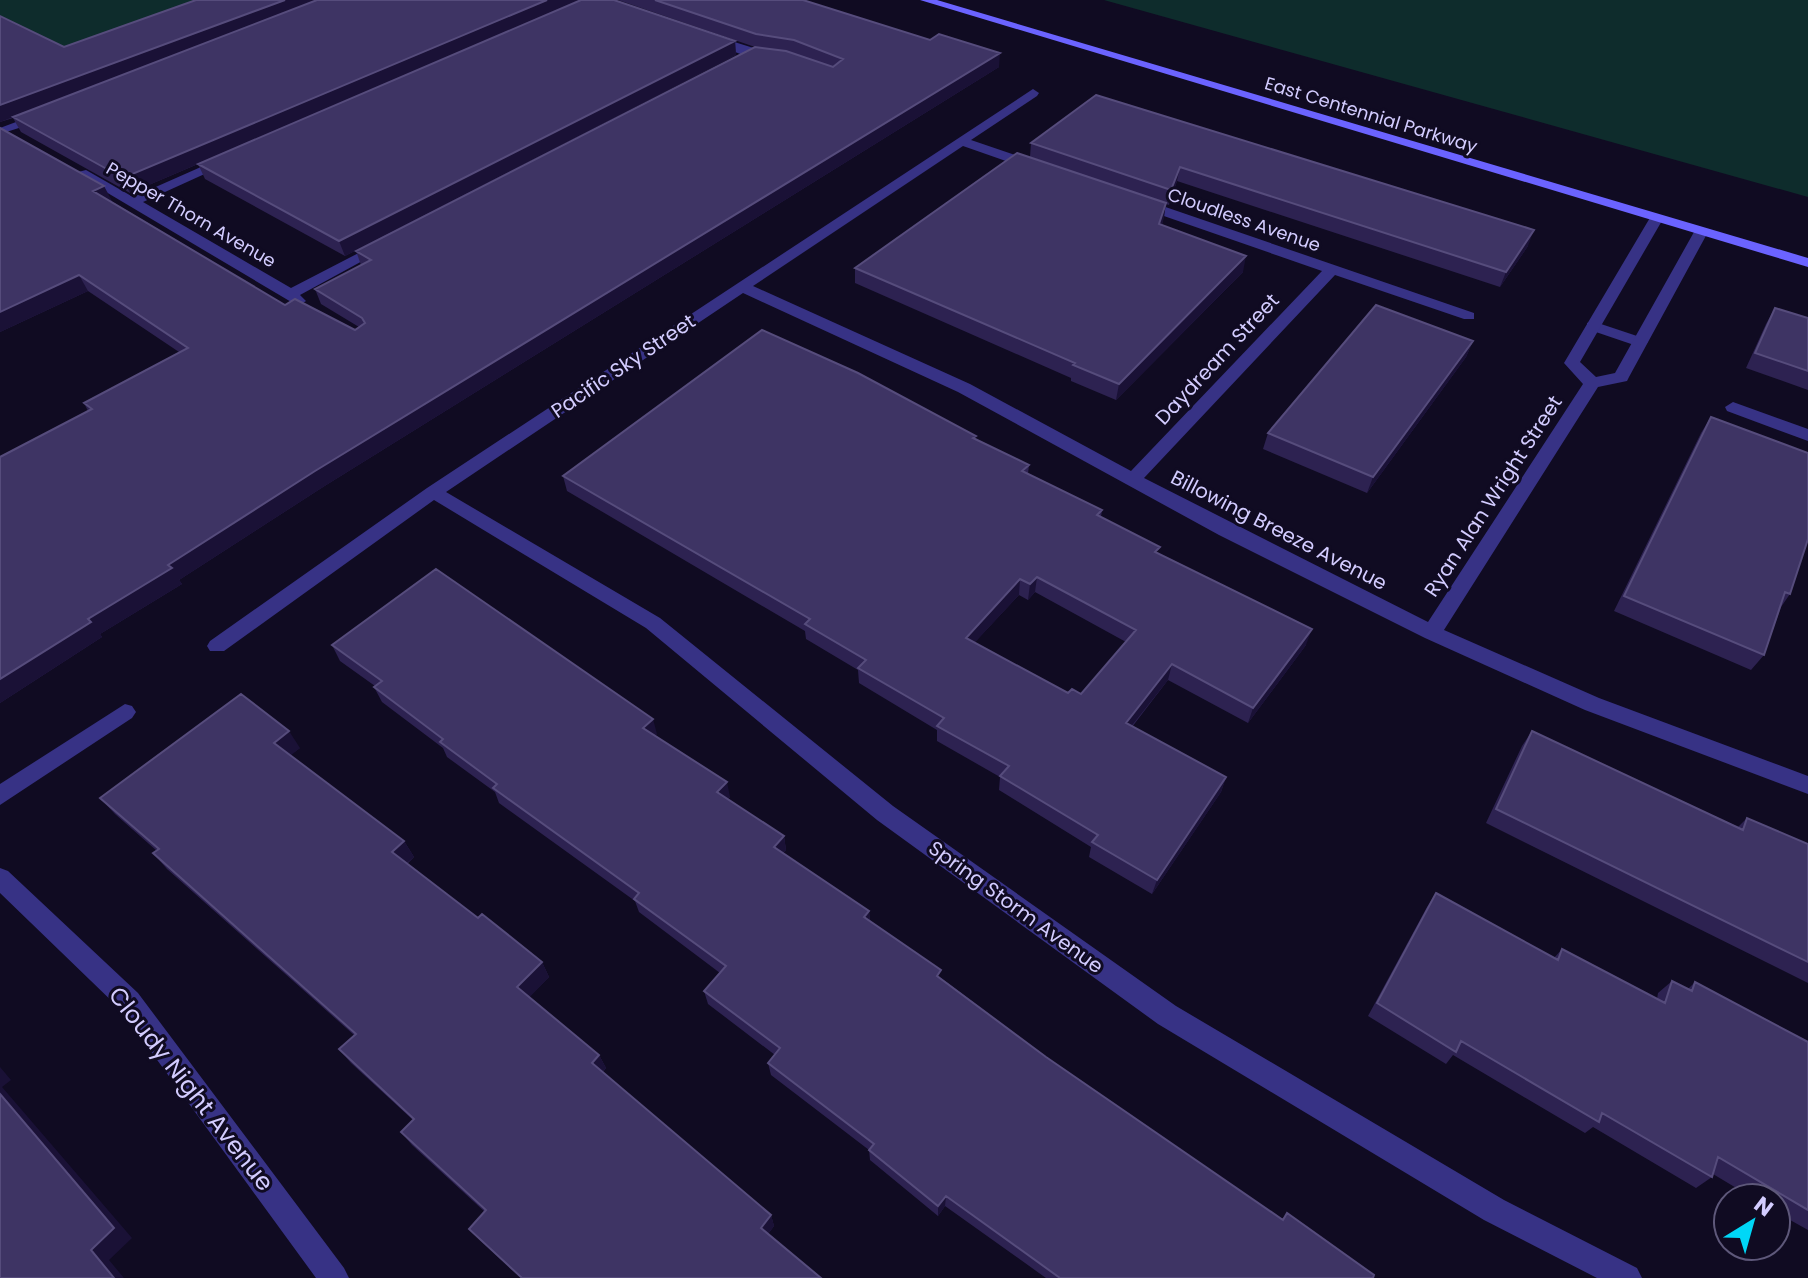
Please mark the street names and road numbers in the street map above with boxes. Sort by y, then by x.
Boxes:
street label: East Centennial Parkway [1262,70,1480,159]
street label: Pepper Thorn Avenue [102,156,281,273]
street label: Cloudless Avenue [1164,182,1324,257]
street label: Daydream Street [1149,287,1285,431]
street label: Pacific Sky Street [545,307,701,425]
street label: Ryan Alan Wright Street [1417,390,1569,602]
street label: Billowing Breeze Avenue [1166,463,1392,597]
street label: Spring Storm Avenue [923,834,1109,980]
street label: Cloudy Night Avenue [101,980,282,1198]

